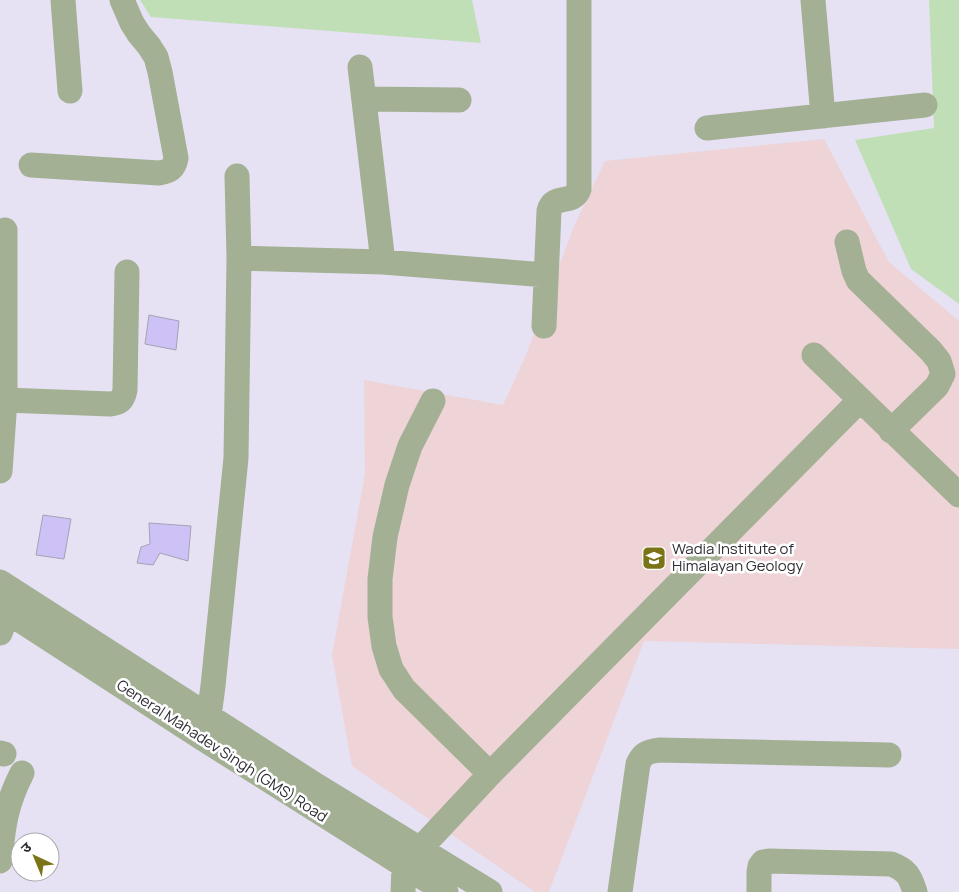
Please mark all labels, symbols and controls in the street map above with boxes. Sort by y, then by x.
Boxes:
place label: Wadia Institute of Himalayan Geology [672,538,804,576]
school or university icon: Wadia Institute of Himalayan Geology [641,545,667,571]
street label: General Mahadev Singh (GMS) Road [113,674,332,827]
north arrow [10,832,60,882]
text: उ [16,837,36,857]

